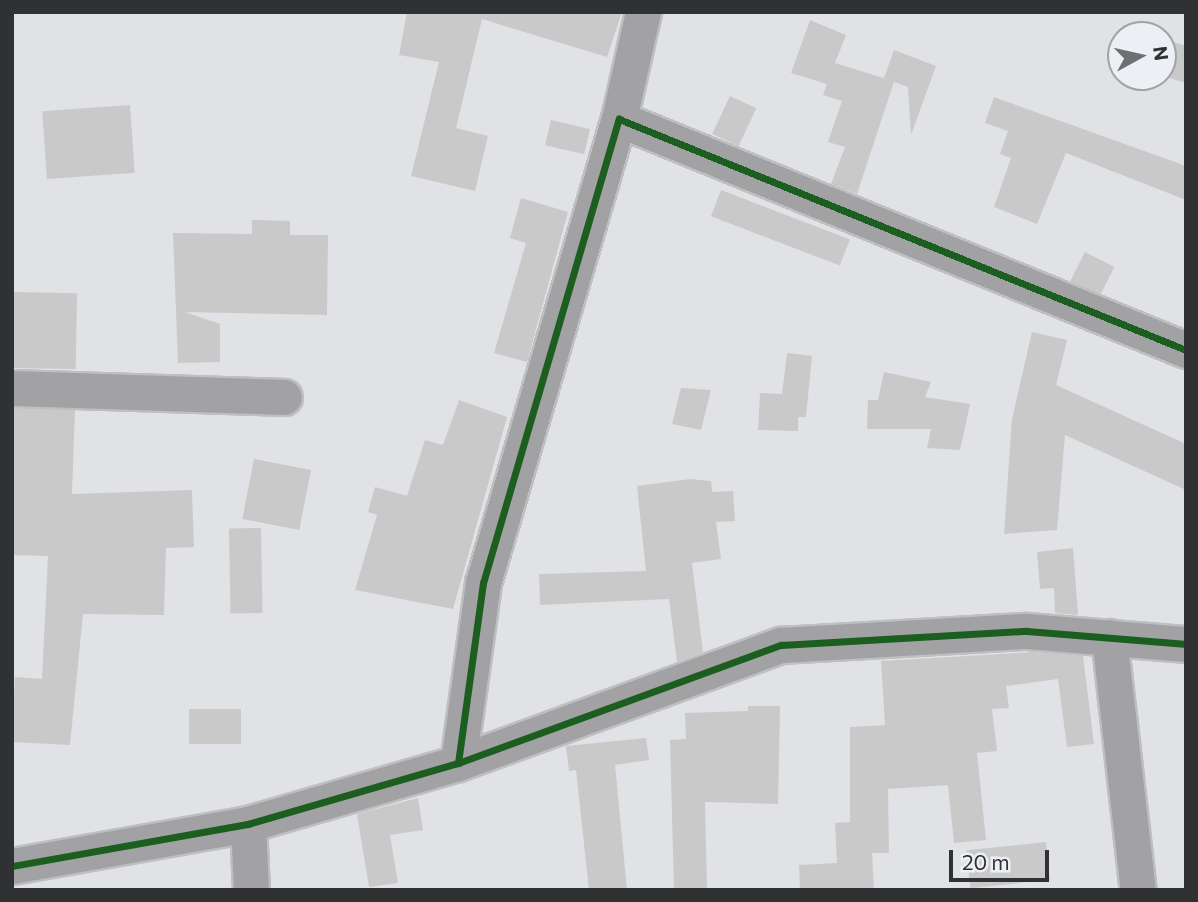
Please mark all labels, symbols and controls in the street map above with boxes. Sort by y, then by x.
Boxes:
north arrow [1107,21,1177,91]
text: N [1149,45,1174,62]
scale bar [953,836,1053,880]
text: 20 m [962,849,1010,874]

